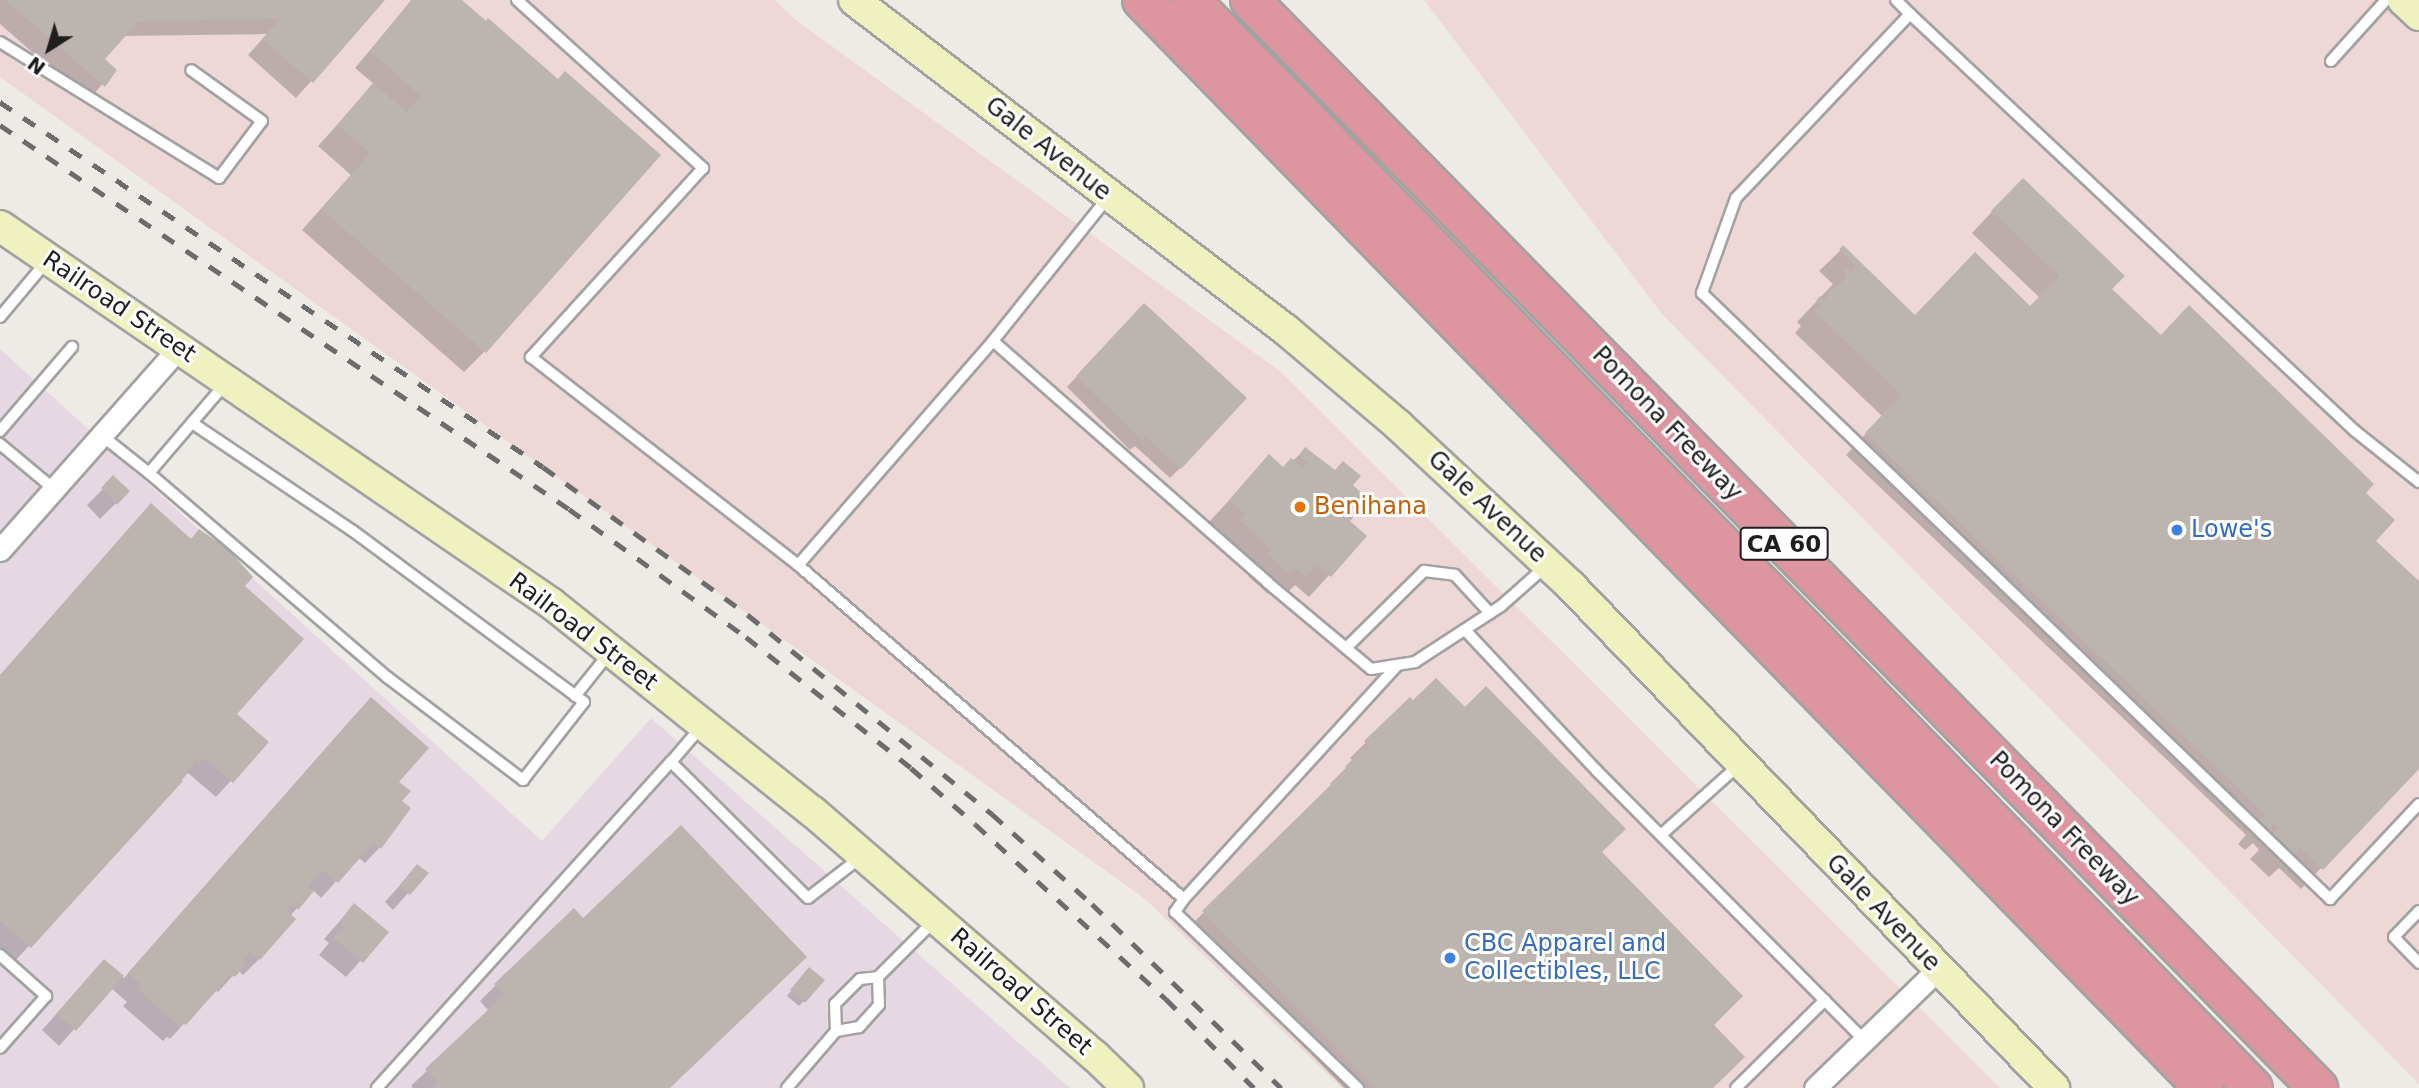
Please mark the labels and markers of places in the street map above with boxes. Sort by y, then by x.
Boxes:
place label: Benihana [1314,493,1427,521]
marker: Benihana [1292,499,1308,515]
place label: Lowe's [2191,516,2272,544]
marker: Lowe's [2169,522,2185,538]
place label: CBC Apparel and Collectibles, LLC [1464,930,1666,986]
marker: CBC Apparel and Collectibles, LLC [1442,950,1458,966]

